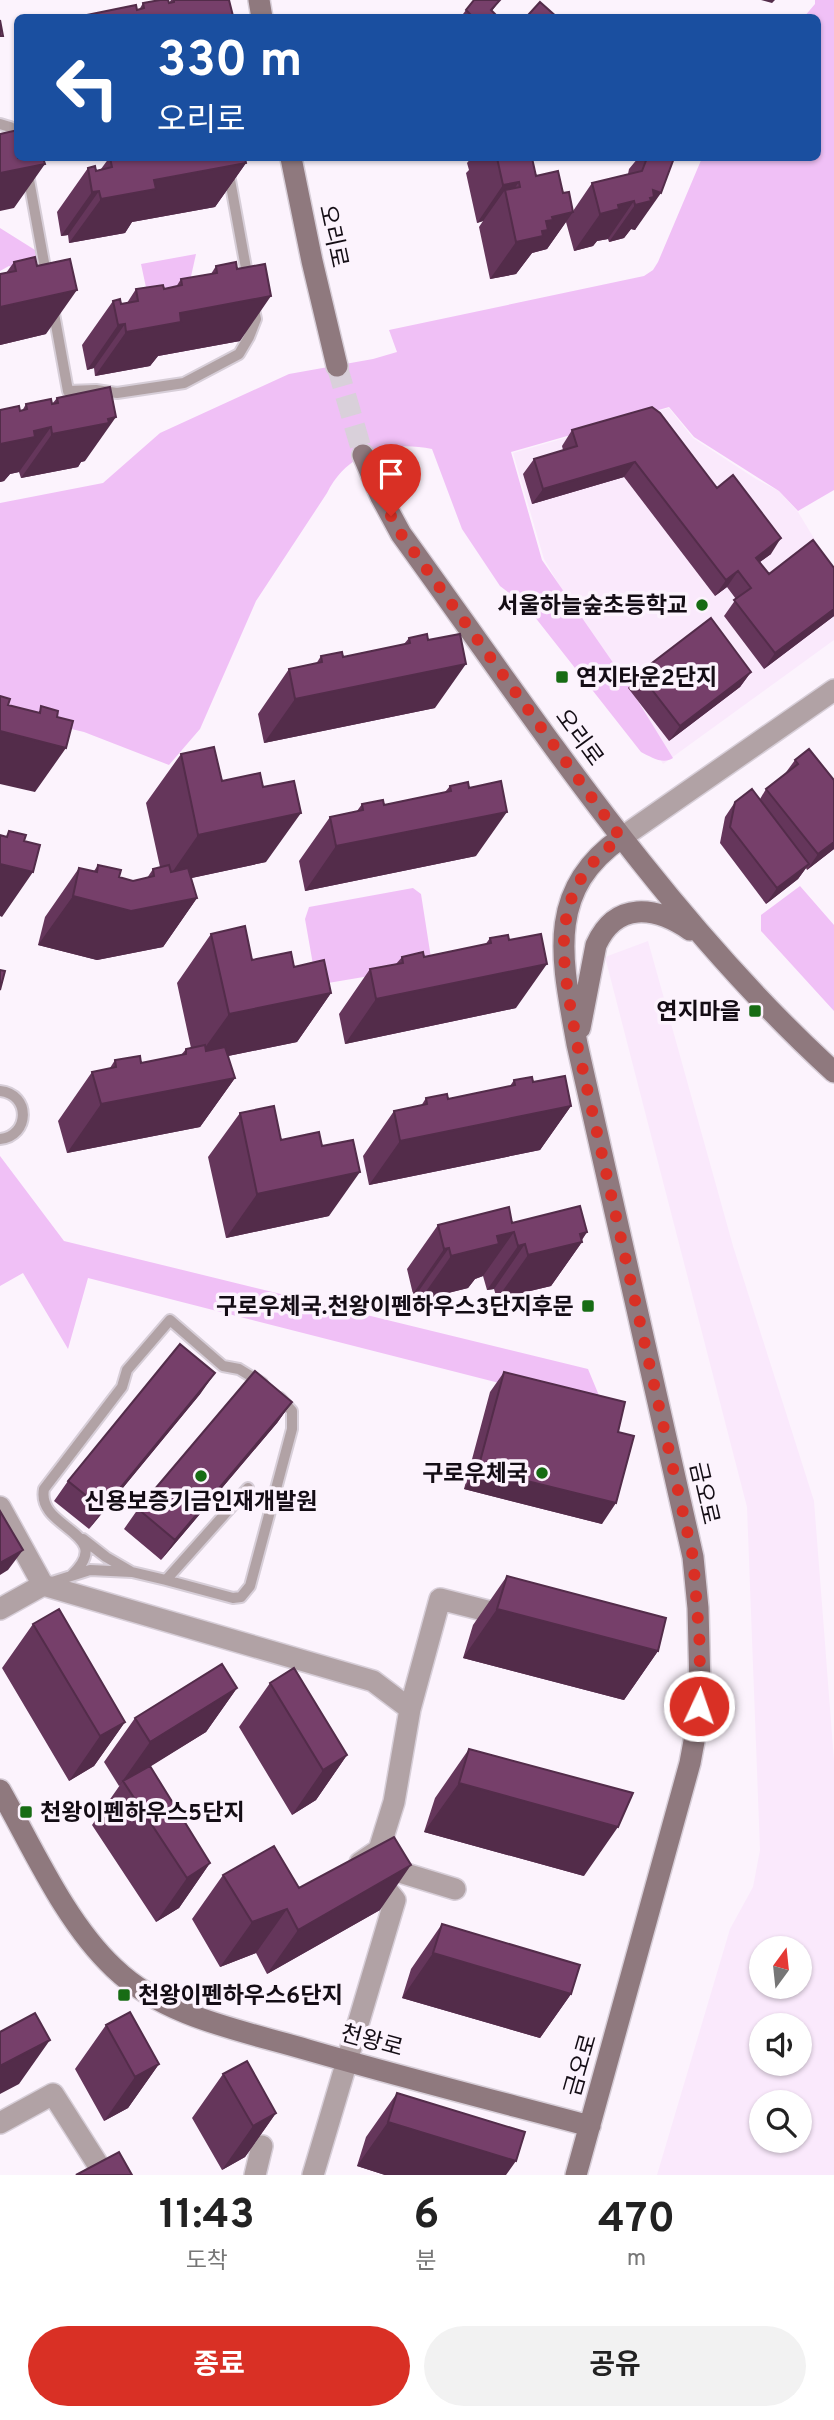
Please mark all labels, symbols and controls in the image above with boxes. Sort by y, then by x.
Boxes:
text: 330 m [157,32,302,94]
icon: left [42,42,133,133]
text: 오리로 [157,102,245,142]
street label: 오리로 [311,202,352,271]
pin [361,444,421,516]
icon: arrive [372,455,410,493]
place label: 서울하늘숲초등학교 [498,593,688,622]
marker: 서울하늘숲초등학교 [694,597,710,613]
place label: 연지타운2단지 [576,665,717,694]
marker: 연지타운2단지 [554,669,570,685]
street label: 오리로 [548,704,608,773]
place label: 연지마을 [656,999,741,1028]
marker: 연지마을 [747,1003,763,1019]
place label: 구로우체국.천왕이펜하우스3단지후문 [216,1294,574,1323]
marker: 구로우체국.천왕이펜하우스3단지후문 [580,1298,596,1314]
street label: 금오로 [681,1459,724,1528]
place label: 구로우체국 [422,1461,528,1490]
marker: 구로우체국 [534,1465,550,1481]
marker: 신용보증기금인재개발원 [193,1468,209,1484]
place label: 신용보증기금인재개발원 [85,1489,317,1518]
position arrow [662,1669,736,1743]
place label: 천왕이펜하우스5단지 [40,1800,245,1829]
marker: 천왕이펜하우스5단지 [18,1804,34,1820]
north arrow [749,1936,812,1998]
map controls [749,1936,812,2153]
place label: 천왕이펜하우스6단지 [138,1983,343,2012]
marker: 천왕이펜하우스6단지 [116,1987,132,2003]
button: sound [749,2013,812,2076]
street label: 천왕로 [337,2020,406,2065]
street label: 금오로 [560,2031,605,2100]
button: search [749,2090,812,2153]
text: 11:43 [159,2190,255,2243]
text: 6 [413,2190,439,2243]
text: 470 [598,2194,675,2247]
text: m [627,2245,646,2274]
text: 도착 [186,2248,228,2277]
text: 분 [416,2248,437,2277]
button: 종료 [28,2326,410,2406]
button: 공유 [424,2326,806,2406]

